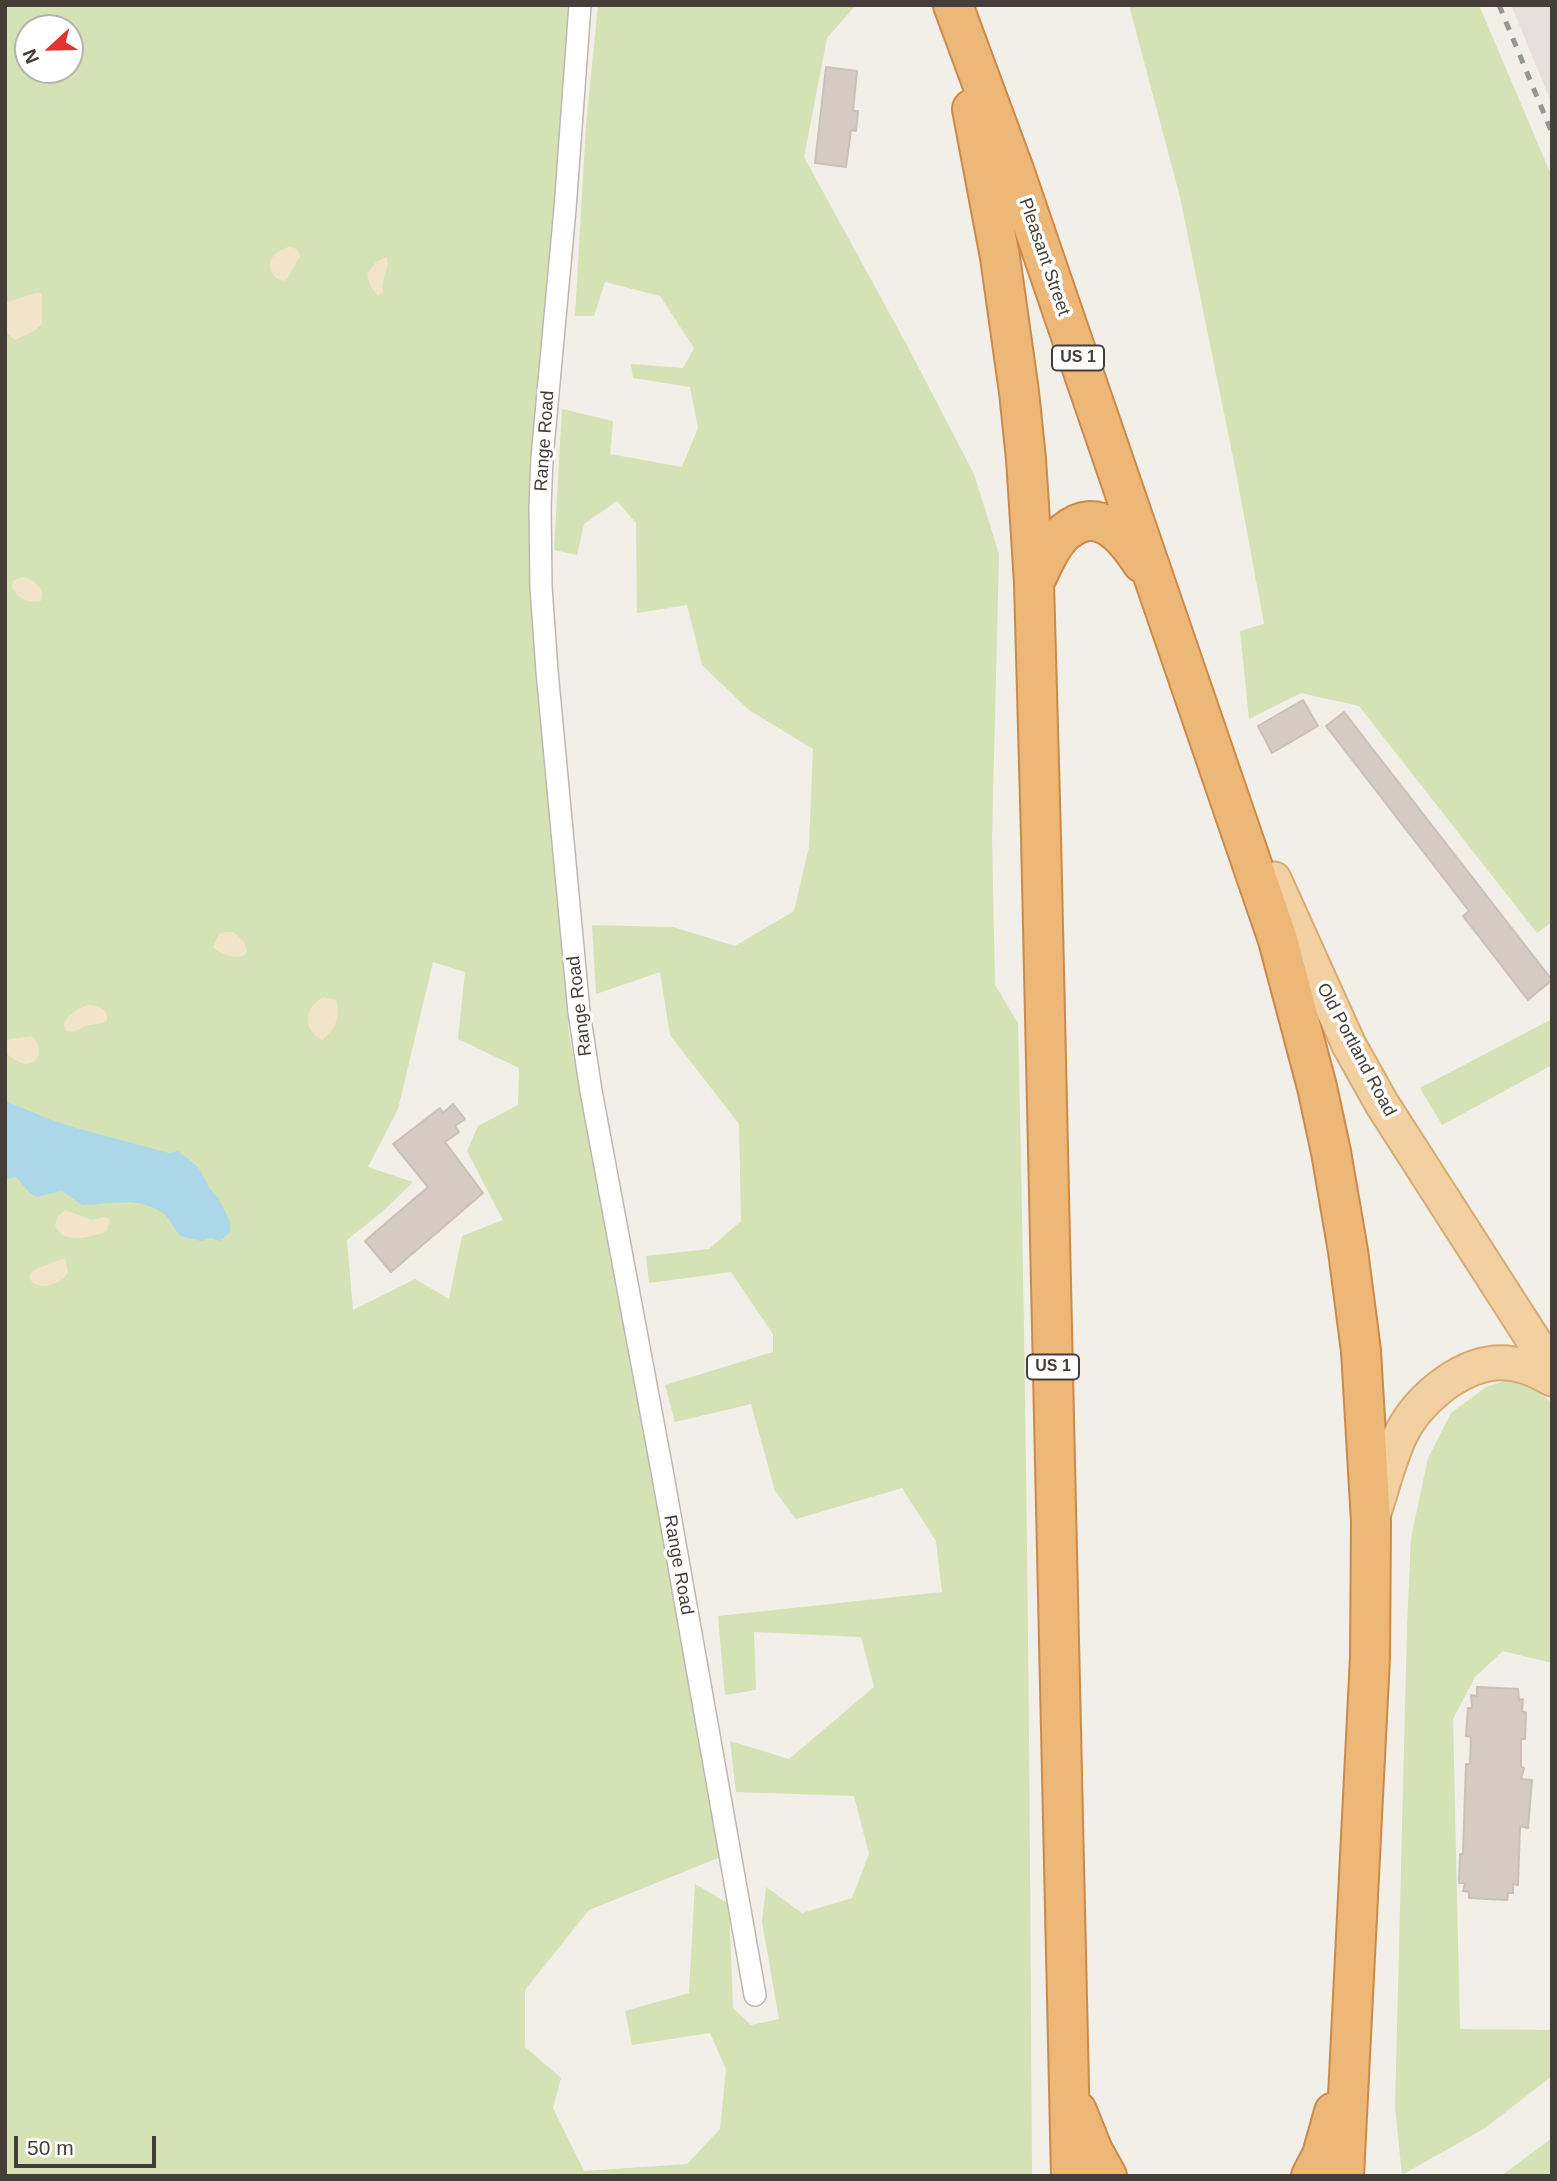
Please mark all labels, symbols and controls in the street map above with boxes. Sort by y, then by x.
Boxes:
north arrow [14,14,84,84]
text: N [19,46,43,67]
street label: Pleasant Street [1014,195,1074,319]
road number: US 1 [1052,346,1104,370]
street label: Range Road [531,390,559,492]
street label: Range Road [563,955,597,1057]
street label: Old Portland Road [1312,980,1400,1120]
road number: US 1 [1027,1354,1079,1380]
street label: Range Road [659,1513,697,1617]
scale bar [18,2122,159,2166]
text: 50 m [27,2136,74,2159]

